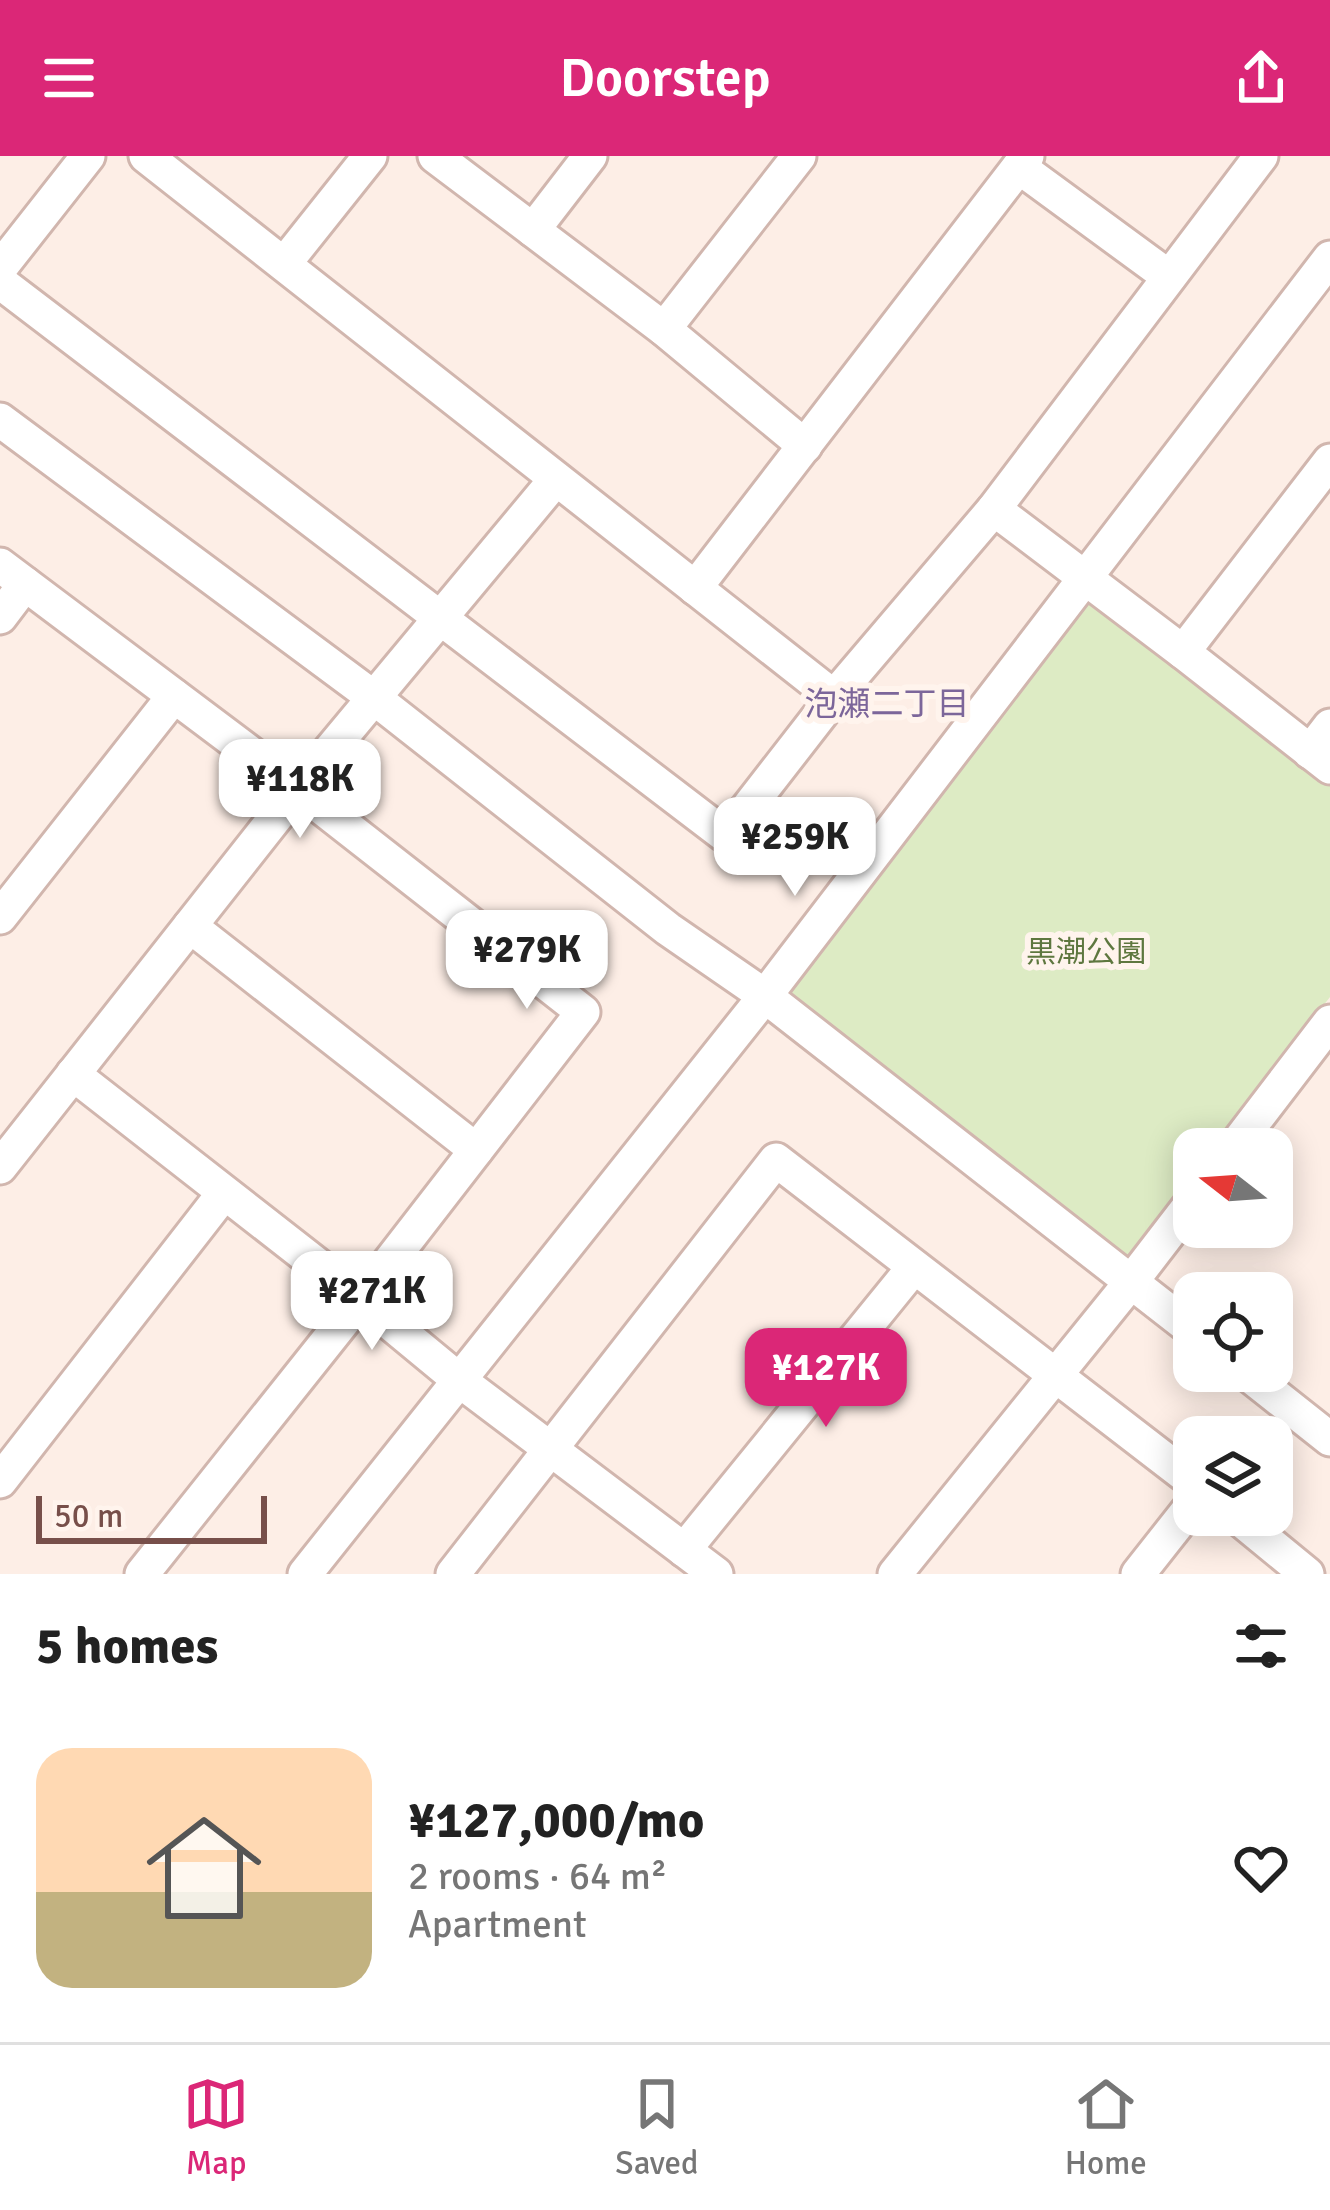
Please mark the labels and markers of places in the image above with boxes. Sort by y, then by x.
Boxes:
pin: ¥118K [216,739,384,841]
pin: ¥259K [711,797,879,899]
pin: ¥279K [443,910,611,1012]
pin: ¥271K [288,1251,456,1353]
pin: ¥127K [742,1328,910,1430]

